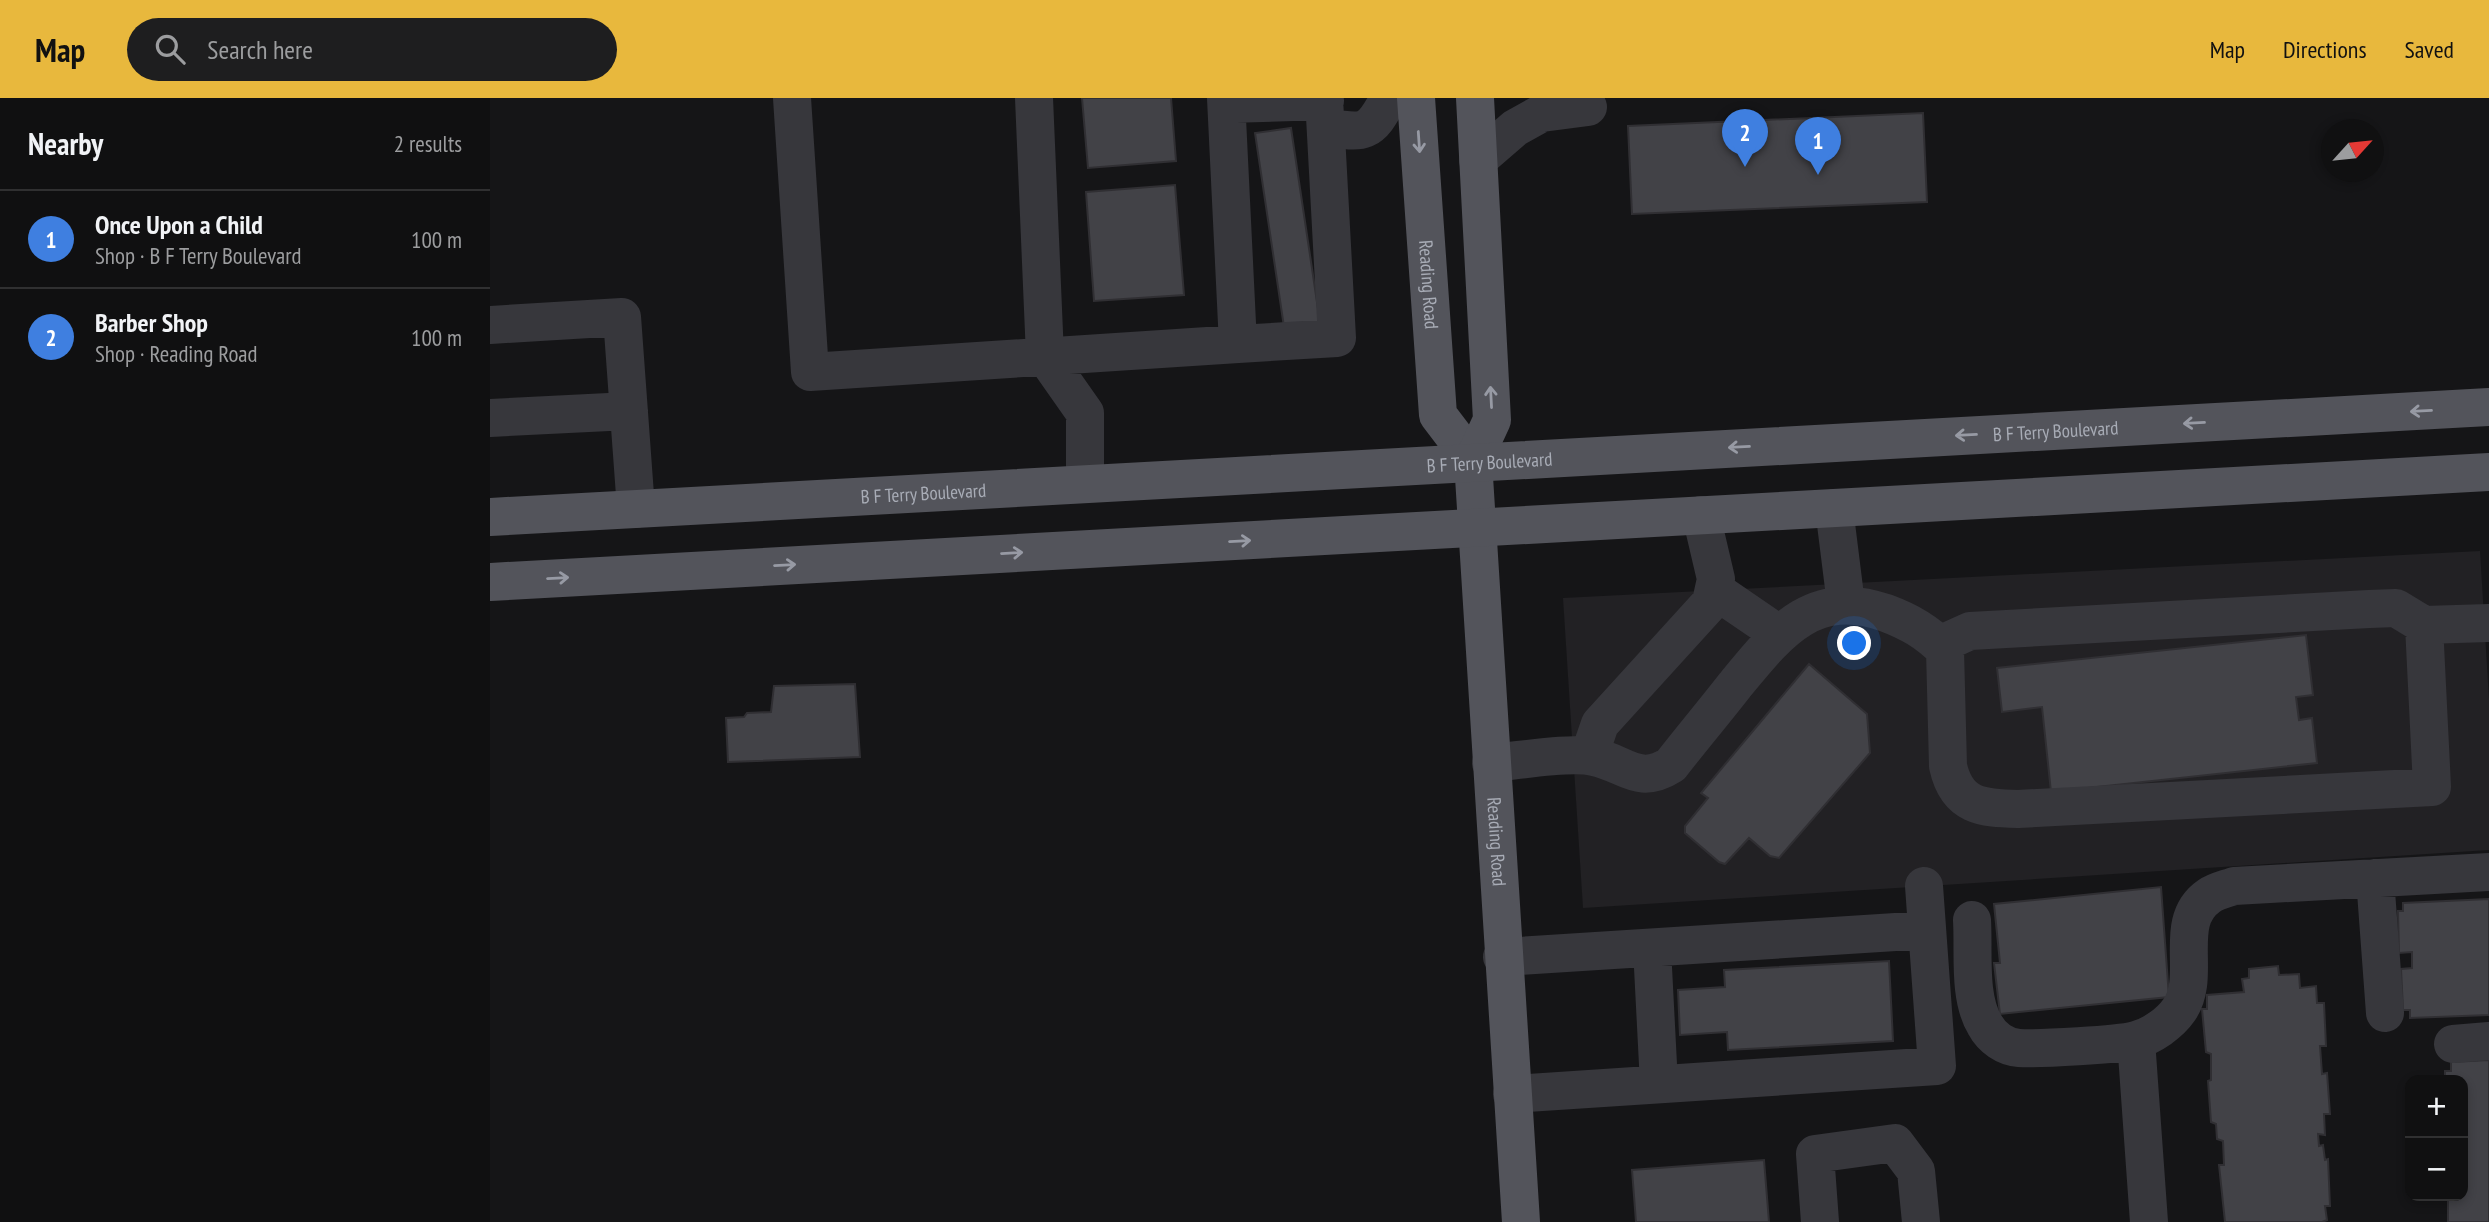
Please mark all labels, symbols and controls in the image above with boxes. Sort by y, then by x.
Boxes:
search box [127,18,617,81]
text: Map [35,28,85,71]
icon: search [151,30,189,68]
text: Search here [207,33,313,66]
text: Map [2210,34,2245,65]
text: Directions [2283,34,2367,65]
text: Saved [2405,34,2454,65]
pin: 2 [1722,109,1768,167]
pin: 1 [1795,117,1841,175]
north arrow [2321,119,2384,182]
text: Nearby [28,124,103,163]
text: 2 results [394,129,462,158]
one-way arrow [1413,130,1426,152]
text: Once Upon a Child [95,208,263,241]
text: 1 [46,225,57,254]
text: 100 m [411,225,462,254]
street label: Reading Road [1414,239,1444,330]
text: Shop · B F Terry Boulevard [95,241,302,270]
text: Barber Shop [95,306,208,339]
text: 2 [46,323,57,352]
text: 100 m [411,323,462,352]
text: Shop · Reading Road [95,339,258,368]
one-way arrow [1484,386,1497,409]
one-way arrow [2410,405,2433,418]
street label: B F Terry Boulevard [1992,415,2119,446]
one-way arrow [2183,417,2205,430]
one-way arrow [1956,429,1978,442]
one-way arrow [1728,440,1751,453]
street label: B F Terry Boulevard [1426,447,1553,477]
street label: B F Terry Boulevard [860,478,987,509]
one-way arrow [1228,534,1251,547]
one-way arrow [1001,546,1023,559]
one-way arrow [774,559,797,572]
one-way arrow [546,571,569,584]
your location [1837,626,1871,660]
street label: Reading Road [1482,796,1512,887]
map controls [2405,1075,2468,1201]
button: + [2405,1075,2468,1138]
button: − [2405,1138,2468,1201]

